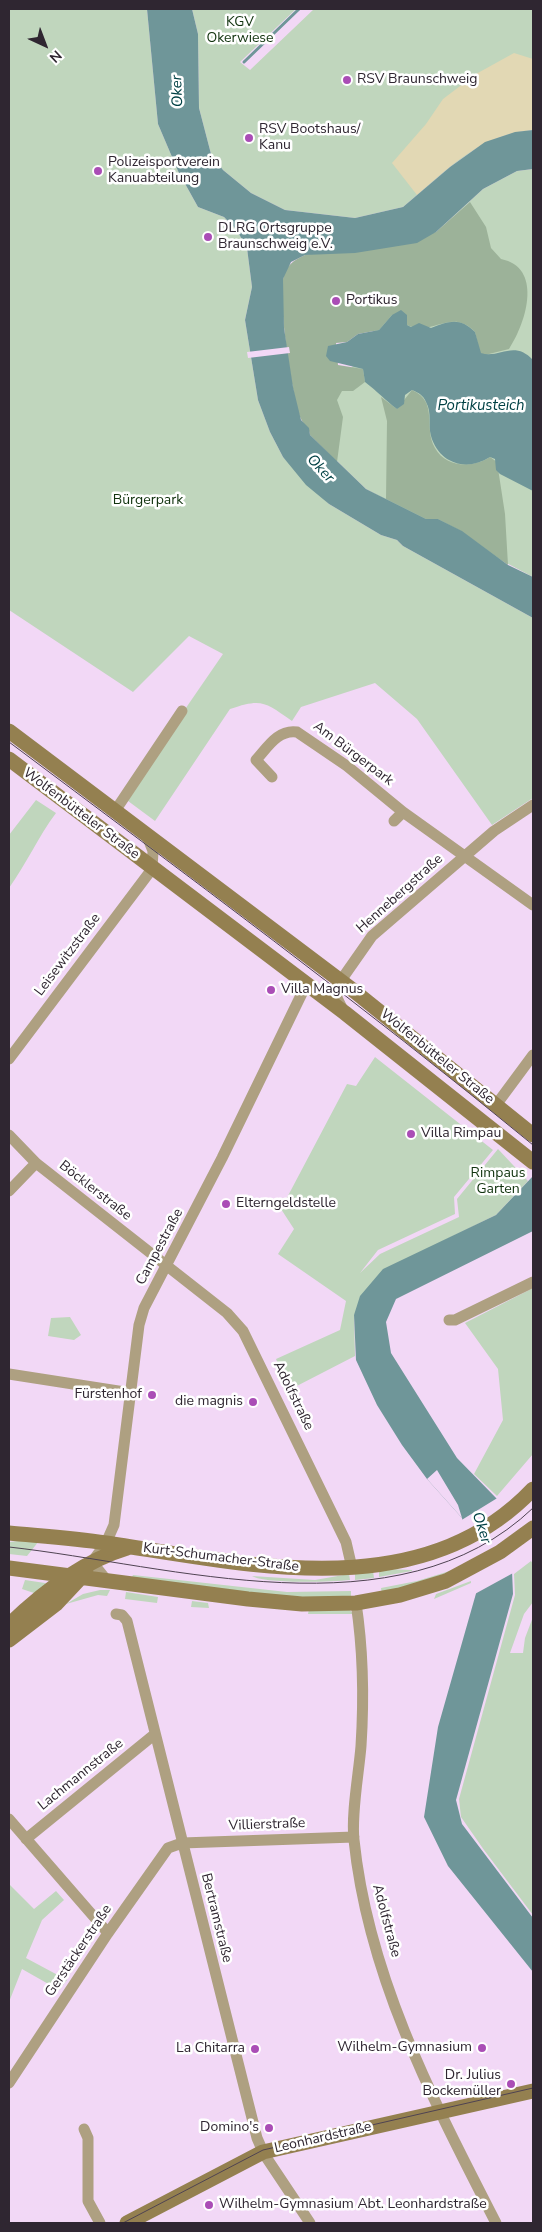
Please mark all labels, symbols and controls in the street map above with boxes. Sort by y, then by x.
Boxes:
park label: KGV Okerwiese [206,15,274,48]
north arrow [20,20,70,70]
text: N [45,46,66,67]
place label: RSV Braunschweig [357,72,477,88]
marker: RSV Braunschweig [341,74,353,86]
water label: Oker [168,75,188,107]
place label: RSV Bootshaus/ Kanu [259,122,361,154]
marker: RSV Bootshaus/ Kanu [243,132,255,144]
place label: Polizeisportverein Kanuabteilung [108,155,220,188]
marker: Polizeisportverein Kanuabteilung [92,165,104,177]
place label: DLRG Ortsgruppe Braunschweig e.V. [218,221,333,253]
marker: DLRG Ortsgruppe Braunschweig e.V. [202,231,214,243]
place label: Portikus [346,293,397,309]
marker: Portikus [330,295,342,307]
water label: Portikusteich [437,397,525,415]
water label: Oker [302,451,338,487]
park label: Bürgerpark [113,493,183,509]
street label: Am Bürgerpark [309,718,397,790]
street label: Wolfenbütteler Straße [20,765,142,863]
street label: Hennebergstraße [353,851,447,937]
street label: Leisewitzstraße [32,911,104,999]
place label: Villa Magnus [281,982,363,998]
marker: Villa Magnus [265,984,277,996]
street label: Wolfenbütteler Straße [377,1006,497,1108]
place label: Villa Rimpau [421,1126,501,1142]
marker: Villa Rimpau [405,1128,417,1140]
street label: Böcklerstraße [55,1158,135,1224]
park label: Rimpaus Garten [471,1166,525,1198]
place label: Elterngeldstelle [236,1196,336,1212]
marker: Elterngeldstelle [220,1198,232,1210]
street label: Campestraße [133,1206,187,1288]
street label: Adolfstraße [269,1359,317,1433]
place label: Fürstenhof [74,1387,142,1403]
marker: Fürstenhof [146,1389,158,1401]
place label: die magnis [175,1394,243,1410]
marker: die magnis [247,1396,259,1408]
water label: Oker [467,1510,495,1546]
street label: Kurt-Schumacher-Straße [142,1540,300,1576]
street label: Lachmannstraße [35,1736,127,1814]
street label: Villierstraße [228,1815,306,1835]
street label: Bertramstraße [197,1872,235,1964]
street label: Adolfstraße [368,1883,404,1959]
street label: Gerstäckerstraße [42,1902,116,2000]
place label: Wilhelm-Gymnasium [337,2040,472,2056]
place label: La Chitarra [176,2041,245,2057]
marker: Wilhelm-Gymnasium [476,2042,488,2054]
marker: La Chitarra [249,2043,261,2055]
place label: Dr. Julius Bockemüller [422,2068,501,2100]
marker: Dr. Julius Bockemüller [505,2078,517,2090]
street label: Leonhardstraße [273,2119,373,2157]
place label: Domino's [200,2120,259,2136]
marker: Domino's [263,2122,275,2134]
place label: Wilhelm-Gymnasium Abt. Leonhardstraße [219,2197,487,2213]
marker: Wilhelm-Gymnasium Abt. Leonhardstraße [203,2199,215,2211]

